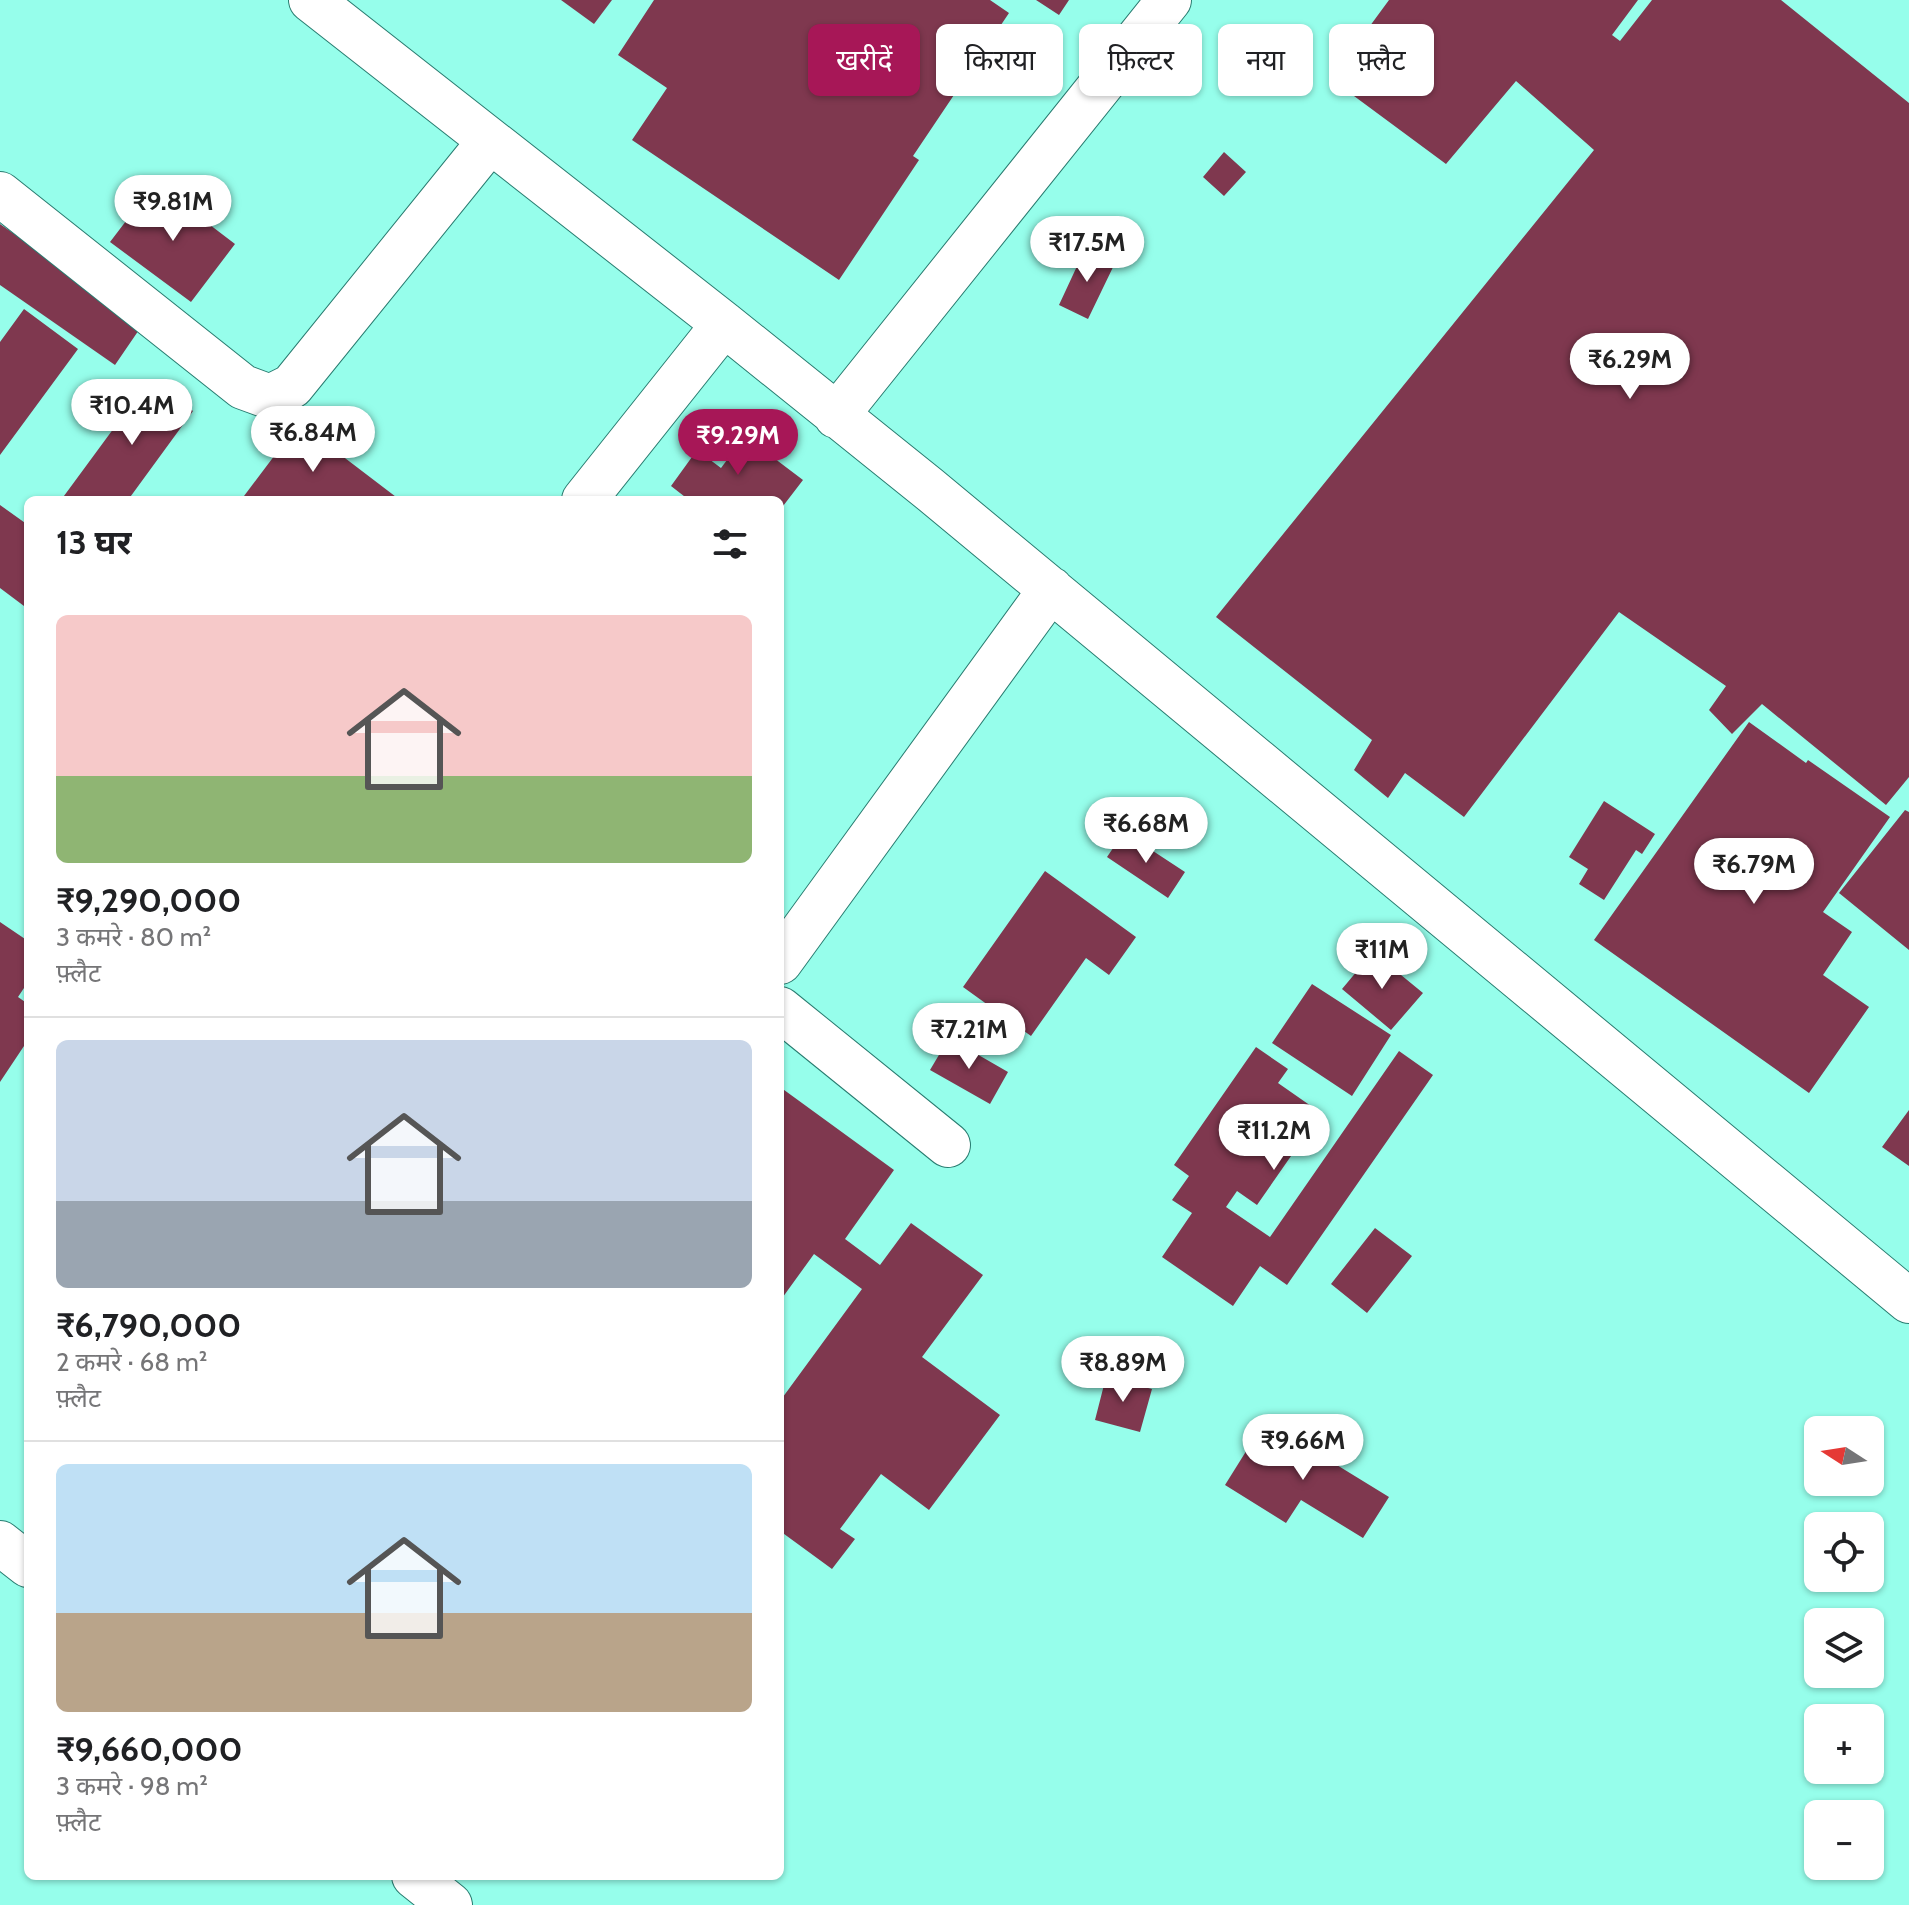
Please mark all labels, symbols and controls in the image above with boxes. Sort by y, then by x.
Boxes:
chip: खरीदें [808,24,920,96]
chip: किराया [936,24,1063,96]
chip: फ़िल्टर [1079,24,1202,96]
chip: नया [1218,24,1313,96]
chip: फ़्लैट [1329,24,1434,96]
pin: ₹9.81M [108,175,238,243]
text: ₹9.81M [132,185,214,217]
pin: ₹17.5M [1022,216,1152,284]
text: ₹17.5M [1048,226,1126,258]
pin: ₹6.29M [1565,333,1695,401]
text: ₹6.29M [1588,343,1672,375]
pin: ₹10.4M [67,379,197,447]
text: ₹10.4M [89,389,175,421]
pin: ₹6.84M [248,406,378,474]
pin: ₹9.29M [673,409,803,477]
text: ₹6.84M [269,416,357,448]
text: ₹9.29M [696,419,780,451]
text: 13 घर [56,521,132,563]
icon: filters [708,522,752,566]
icon: home [332,667,476,811]
pin: ₹6.68M [1081,797,1211,865]
text: ₹6.68M [1103,807,1189,839]
pin: ₹6.79M [1689,838,1819,906]
text: ₹6.79M [1712,848,1796,880]
text: ₹9,290,000 [56,879,241,921]
text: 3 कमरे · 80 m² [56,921,211,953]
pin: ₹11M [1335,923,1429,991]
text: ₹11M [1354,933,1410,965]
text: फ़्लैट [56,957,101,989]
pin: ₹7.21M [904,1003,1034,1071]
text: ₹7.21M [930,1013,1008,1045]
icon: home [332,1092,476,1236]
pin: ₹11.2M [1209,1104,1339,1172]
text: ₹11.2M [1237,1114,1311,1146]
text: ₹6,790,000 [56,1304,241,1346]
pin: ₹8.89M [1058,1336,1188,1404]
text: 2 कमरे · 68 m² [56,1346,207,1378]
text: ₹8.89M [1079,1346,1167,1378]
text: फ़्लैट [56,1382,101,1414]
pin: ₹9.66M [1238,1414,1368,1482]
north arrow [1804,1416,1884,1496]
map controls [1804,1416,1884,1880]
text: ₹9.66M [1261,1424,1346,1456]
button: locate [1804,1512,1884,1592]
icon: home [332,1516,476,1660]
button: layers [1804,1608,1884,1688]
button: + [1804,1704,1884,1784]
text: ₹9,660,000 [56,1728,242,1770]
text: 3 कमरे · 98 m² [56,1770,208,1802]
button: − [1804,1800,1884,1880]
text: फ़्लैट [56,1806,101,1838]

